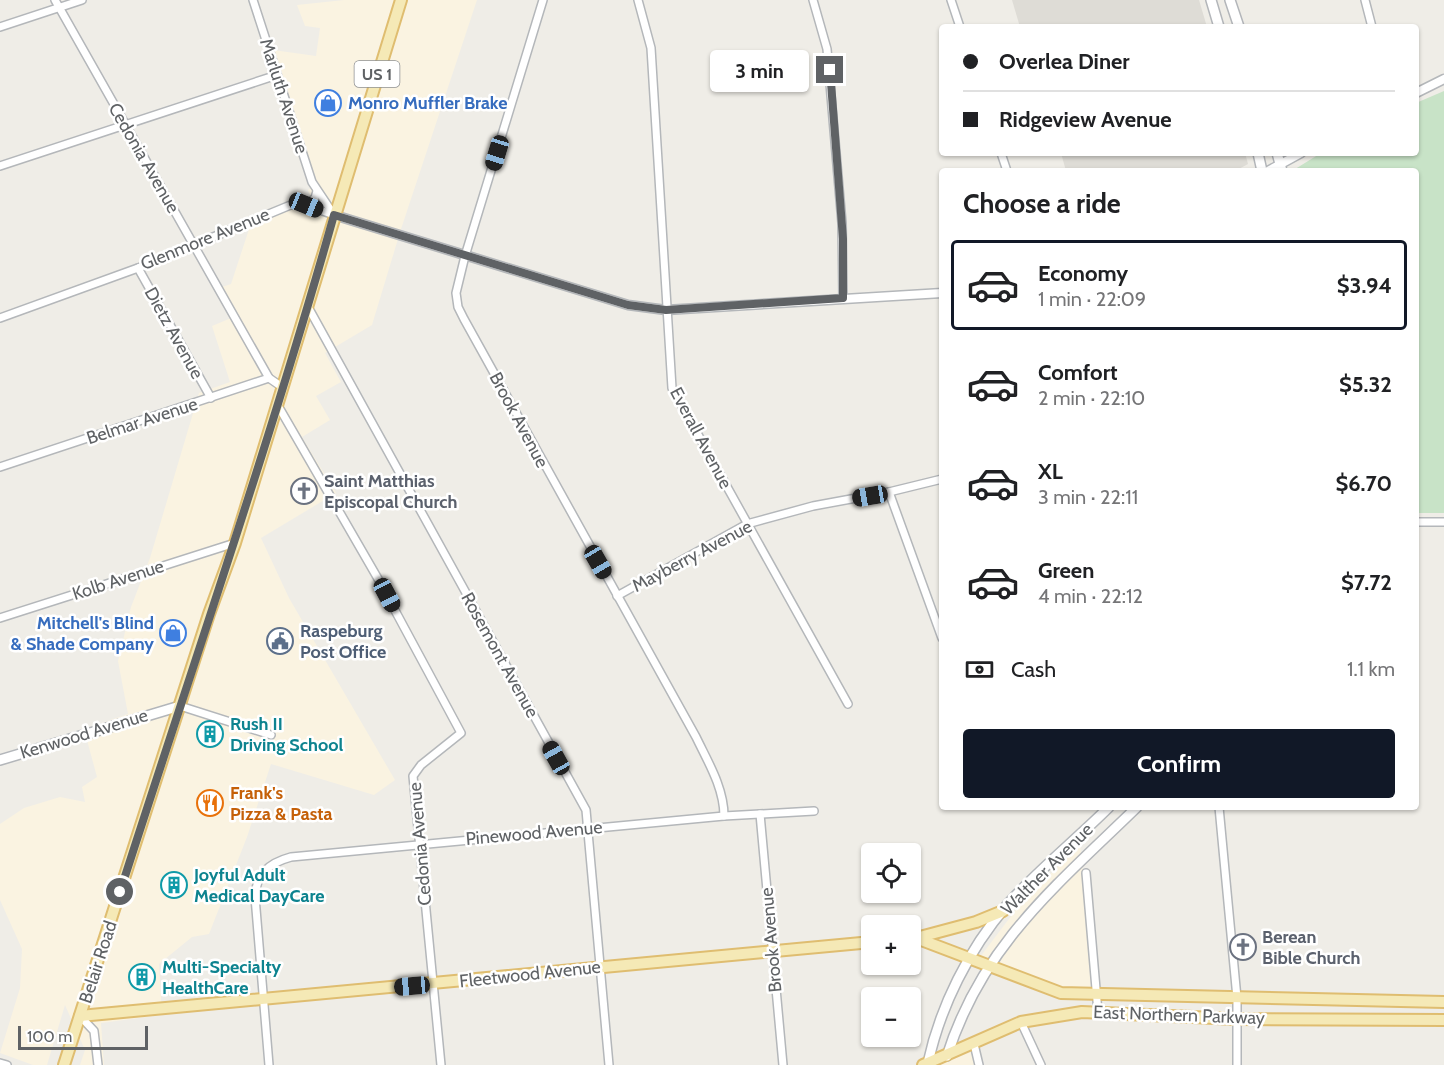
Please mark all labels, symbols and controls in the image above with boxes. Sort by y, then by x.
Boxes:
street label: Marluth Avenue [255,36,313,156]
text: Overlea Diner [999,48,1130,75]
callout: 3 min [710,49,809,91]
route end [816,56,843,83]
text: 3 min [735,59,784,83]
road number: US 1 [354,61,400,87]
shop icon: Monro Muffler Brake [313,88,343,118]
place label: Monro Muffler Brake [348,92,507,114]
street label: Cedonia Avenue [104,99,184,217]
text: Ridgeview Avenue [999,106,1172,133]
car [483,133,511,173]
text: Choose a ride [963,187,1121,220]
car [286,190,326,220]
street label: Glenmore Avenue [137,203,273,275]
icon: car [966,258,1020,312]
text: Economy [1038,260,1128,287]
text: $3.94 [1337,272,1392,299]
street label: Dietz Avenue [140,283,208,383]
text: 1 min · 22:09 [1038,287,1146,311]
icon: car [966,357,1020,411]
text: Comfort [1038,359,1117,386]
street label: Brook Avenue [485,368,553,472]
text: $5.32 [1339,371,1392,398]
street label: Everall Avenue [665,384,737,492]
text: 2 min · 22:10 [1038,386,1145,410]
street label: Belmar Avenue [84,393,200,449]
icon: car [966,456,1020,510]
text: XL [1038,458,1063,485]
place label: Saint Matthias Episcopal Church [324,470,457,513]
text: $6.70 [1335,470,1392,497]
church icon: Saint Matthias Episcopal Church [289,476,319,506]
car [851,484,889,508]
text: 3 min · 22:11 [1038,485,1138,509]
street label: Mayberry Avenue [628,515,756,597]
car [581,542,615,582]
street label: Kolb Avenue [69,555,167,605]
icon: car [966,555,1020,609]
text: Green [1038,557,1094,584]
text: $7.72 [1341,569,1392,596]
car [371,575,403,615]
text: 4 min · 22:12 [1038,584,1143,608]
street label: Rosemont Avenue [456,588,544,722]
place label: Mitchell's Blind & Shade Company [11,612,154,655]
shop icon: Mitchell's Blind & Shade Company [158,618,188,648]
place label: Raspeburg Post Office [300,620,386,663]
public building icon: Raspeburg Post Office [265,626,295,656]
icon: cash [963,653,996,686]
text: Cash [1011,656,1056,683]
text: 1.1 km [1347,657,1395,681]
street label: Kenwood Avenue [17,704,151,764]
place label: Rush II Driving School [230,713,343,756]
building icon: Rush II Driving School [195,719,225,749]
button: Confirm [963,729,1395,798]
car [539,738,573,778]
street label: Cedonia Avenue [404,781,436,907]
place label: Frank's Pizza & Pasta [230,782,333,825]
restaurant icon: Frank's Pizza & Pasta [195,788,225,818]
street label: Pinewood Avenue [465,816,603,850]
street label: Walther Avenue [996,818,1098,920]
map controls [861,843,921,1047]
button: locate [861,843,921,903]
place label: Joyful Adult Medical DayCare [193,864,325,907]
building icon: Joyful Adult Medical DayCare [159,870,189,900]
route start [106,878,133,905]
street label: Brook Avenue [755,887,787,993]
button: + [861,915,921,975]
street label: Belair Road [74,918,122,1006]
place label: Berean Bible Church [1262,926,1360,969]
church icon: Berean Bible Church [1228,932,1258,962]
place label: Multi-Specialty HealthCare [162,956,282,999]
street label: Fleetwood Avenue [458,956,602,992]
building icon: Multi-Specialty HealthCare [127,962,157,992]
car [393,975,431,997]
button: − [861,987,921,1047]
street label: East Northern Parkway [1093,1001,1265,1029]
scale bar [18,1023,148,1050]
text: 100 m [27,1027,72,1046]

